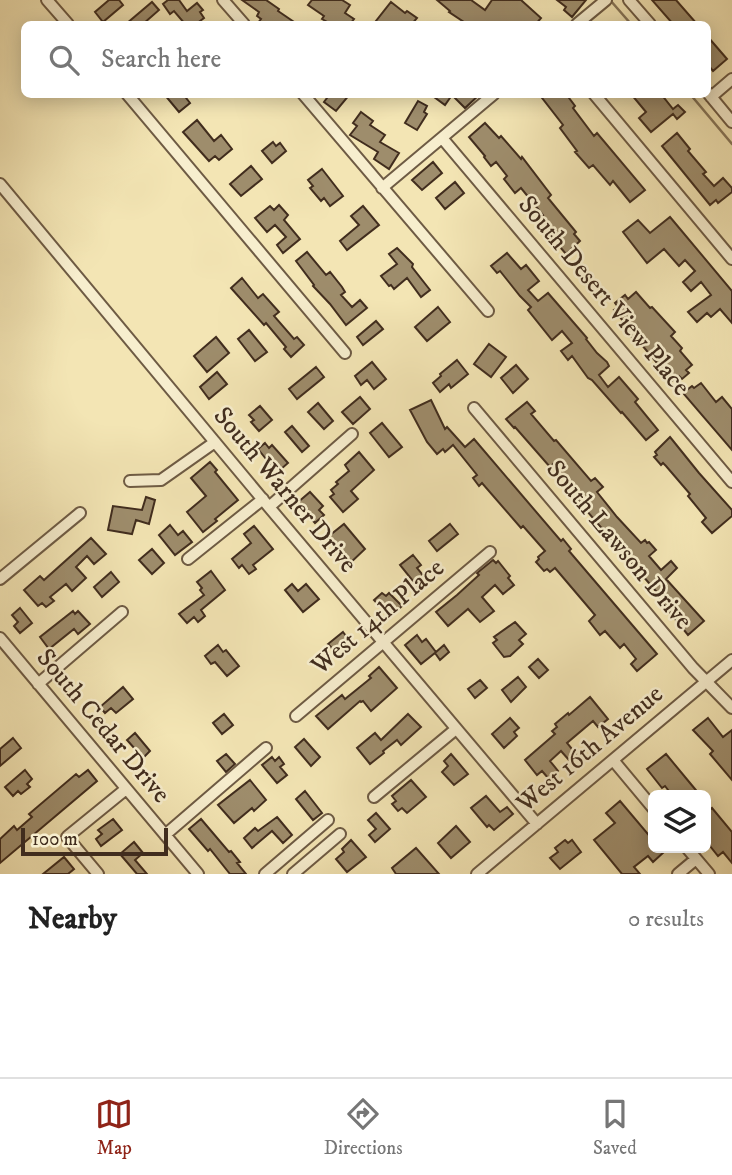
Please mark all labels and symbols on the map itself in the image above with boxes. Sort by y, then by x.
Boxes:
street label: South Desert View Place [511,189,697,403]
street label: South Warner Drive [206,400,364,580]
street label: South Lawson Drive [539,454,699,636]
street label: West 14th Place [304,552,451,683]
street label: South Cedar Drive [29,642,177,810]
street label: West 16th Avenue [509,678,670,821]
scale bar [21,825,168,857]

